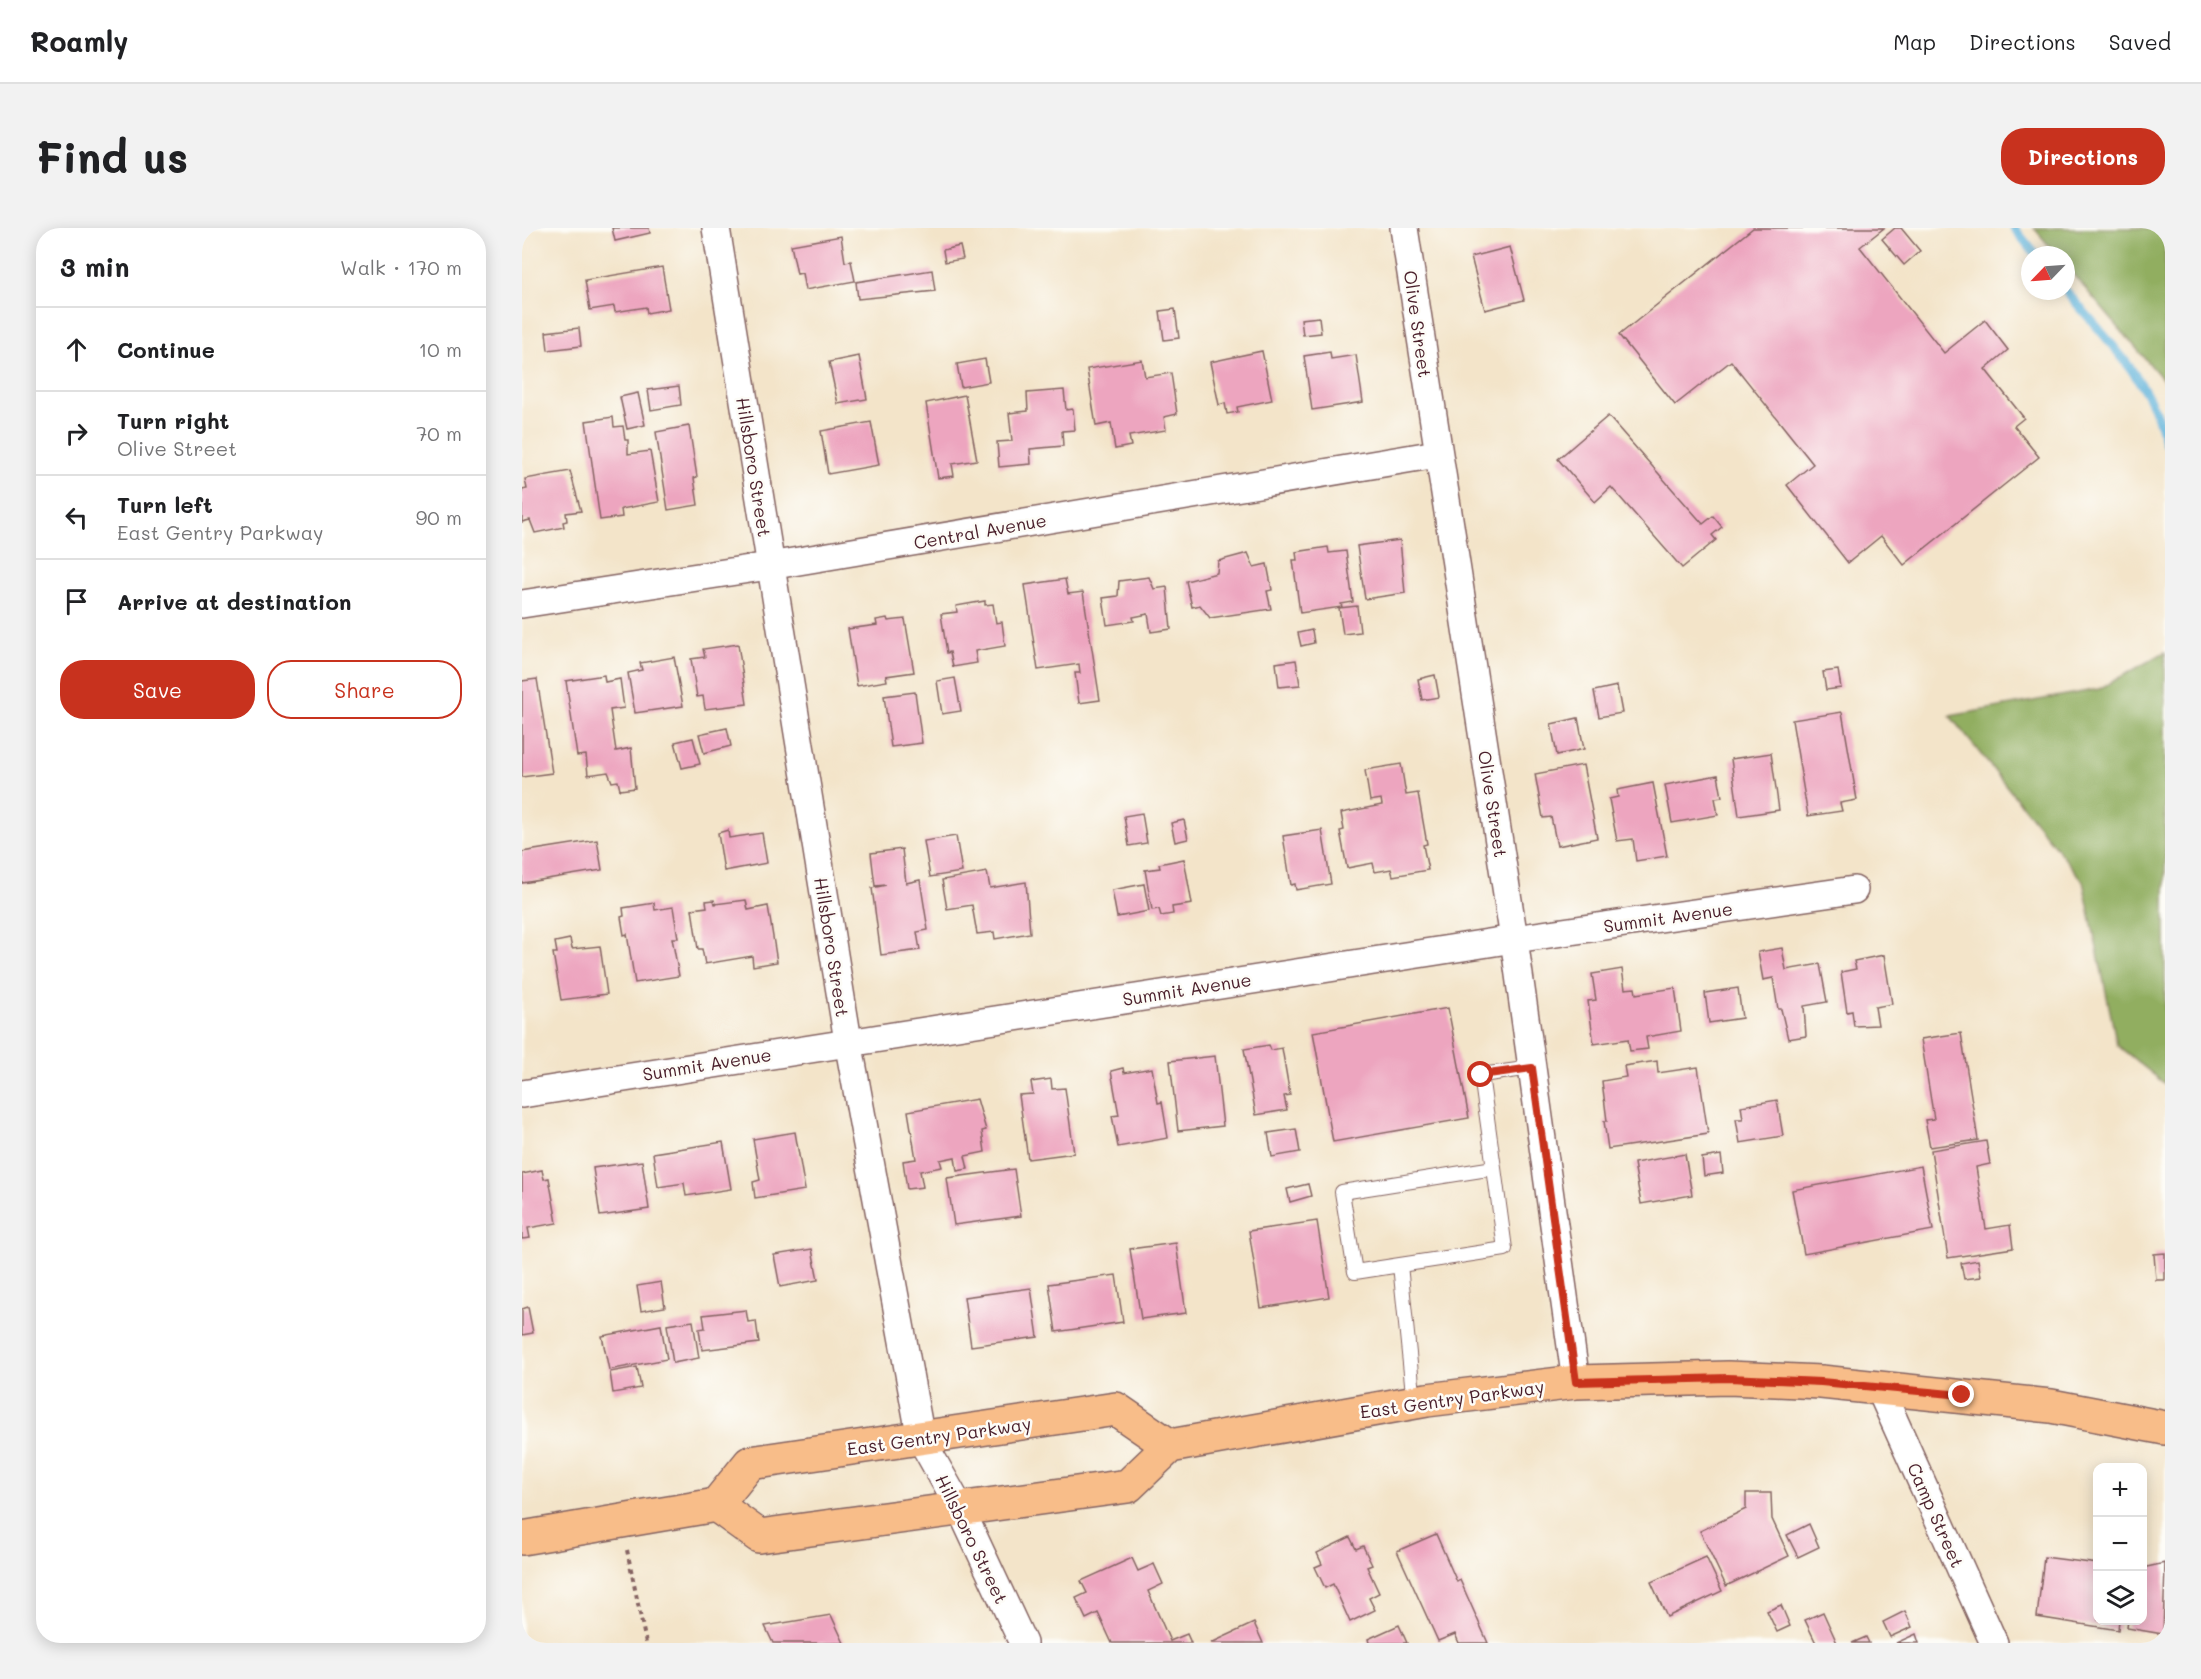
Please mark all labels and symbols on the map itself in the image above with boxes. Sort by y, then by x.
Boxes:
north arrow [2021,246,2075,300]
street label: Olive Street [1399,269,1437,379]
street label: Hillsboro Street [731,395,777,539]
street label: Central Avenue [912,507,1048,555]
street label: Olive Street [1473,749,1513,859]
street label: Hillsboro Street [809,875,855,1019]
street label: Summit Avenue [1602,896,1734,938]
street label: Summit Avenue [1121,967,1253,1011]
street label: Summit Avenue [641,1042,773,1086]
route start [1467,1061,1493,1087]
street label: East Gentry Parkway [1358,1374,1546,1424]
route end [1948,1381,1974,1407]
street label: East Gentry Parkway [845,1411,1033,1461]
street label: Camp Street [1902,1459,1970,1571]
street label: Hillsboro Street [930,1470,1014,1608]

